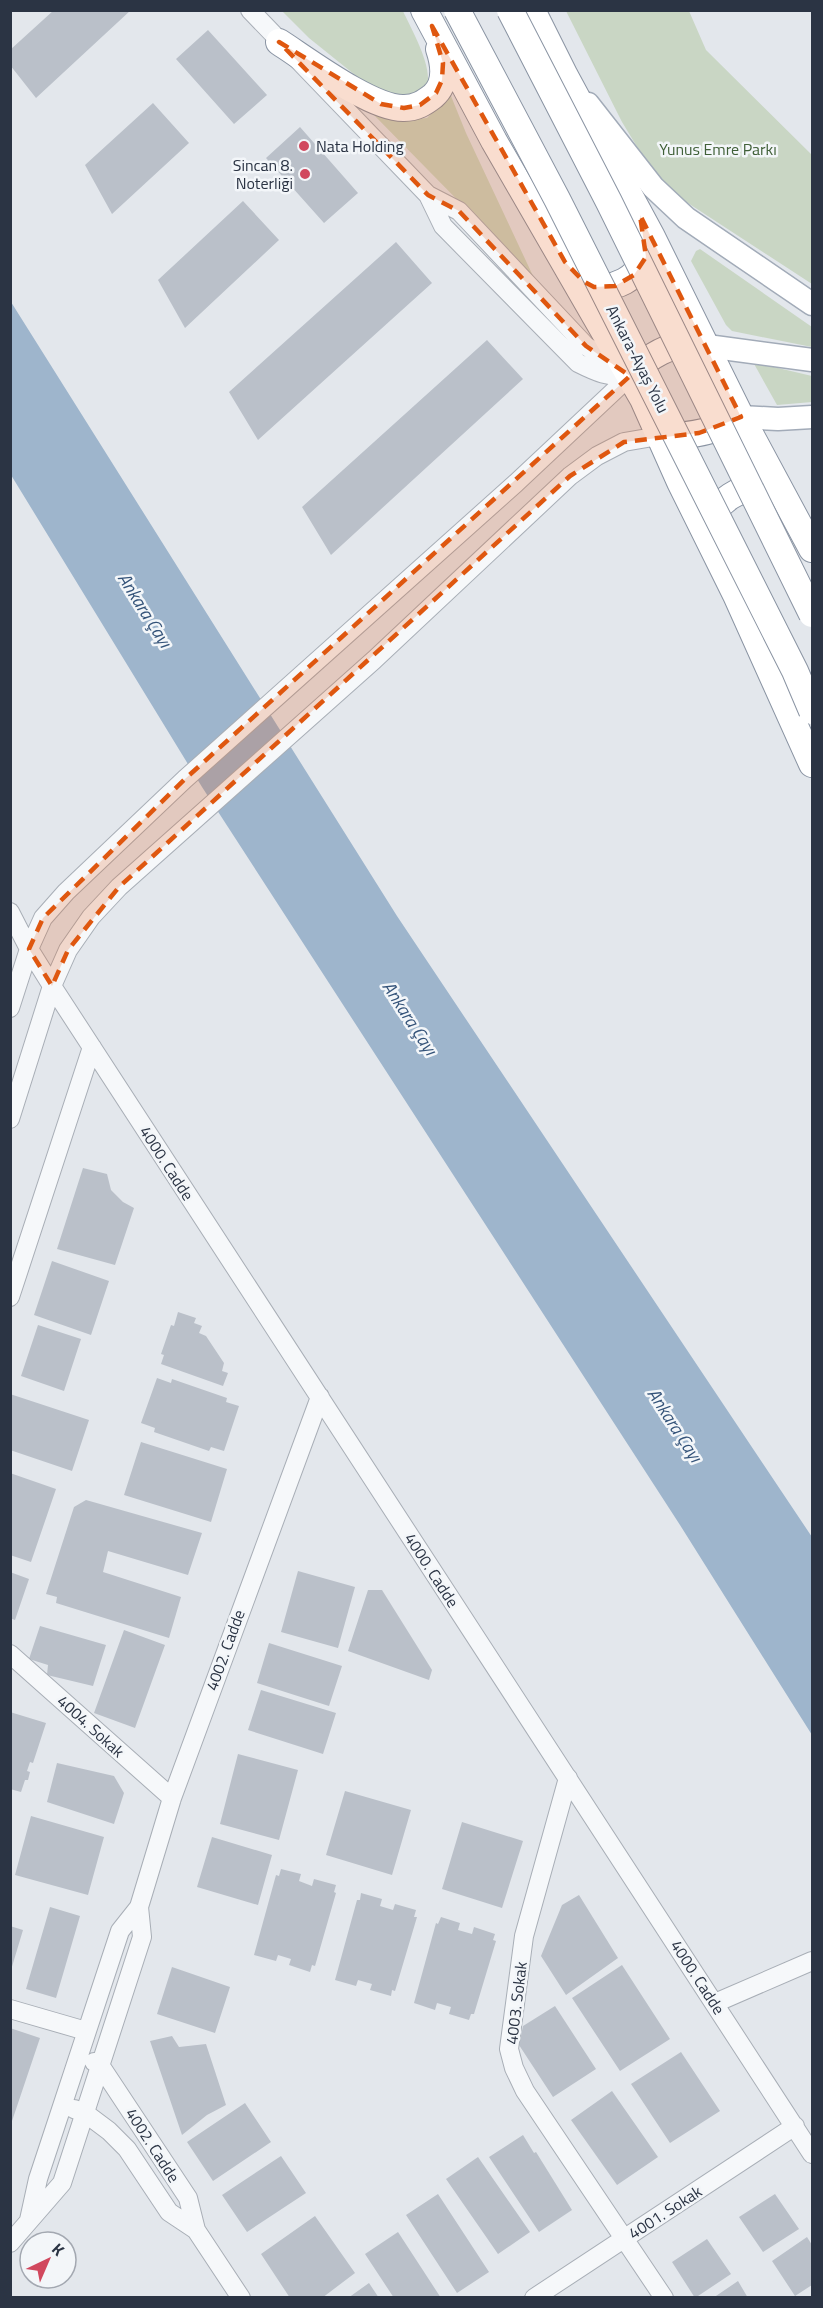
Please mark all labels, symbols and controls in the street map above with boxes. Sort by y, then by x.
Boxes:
place label: Nata Holding [316,134,404,158]
park label: Yunus Emre Parkı [659,137,777,161]
marker: Nata Holding [297,139,311,153]
place label: Sincan 8. Noterliği [233,153,293,195]
marker: Sincan 8. Noterliği [298,167,312,181]
street label: Ankara-Ayaş Yolu [600,301,676,417]
water label: Ankara Çayı [111,567,179,654]
water label: Ankara Çayı [376,975,445,1062]
street label: 4000. Cadde [134,1121,200,1205]
water label: Ankara Çayı [641,1382,710,1469]
street label: 4000. Cadde [399,1528,465,1612]
street label: 4002. Cadde [199,1606,251,1694]
street label: 4004. Sokak [52,1689,130,1763]
street label: 4000. Cadde [665,1935,731,2019]
street label: 4003. Sokak [499,1960,533,2046]
street label: 4002. Cadde [120,2103,186,2187]
street label: 4001. Sokak [624,2179,707,2245]
north arrow [18,2230,78,2290]
text: K [47,2237,71,2261]

